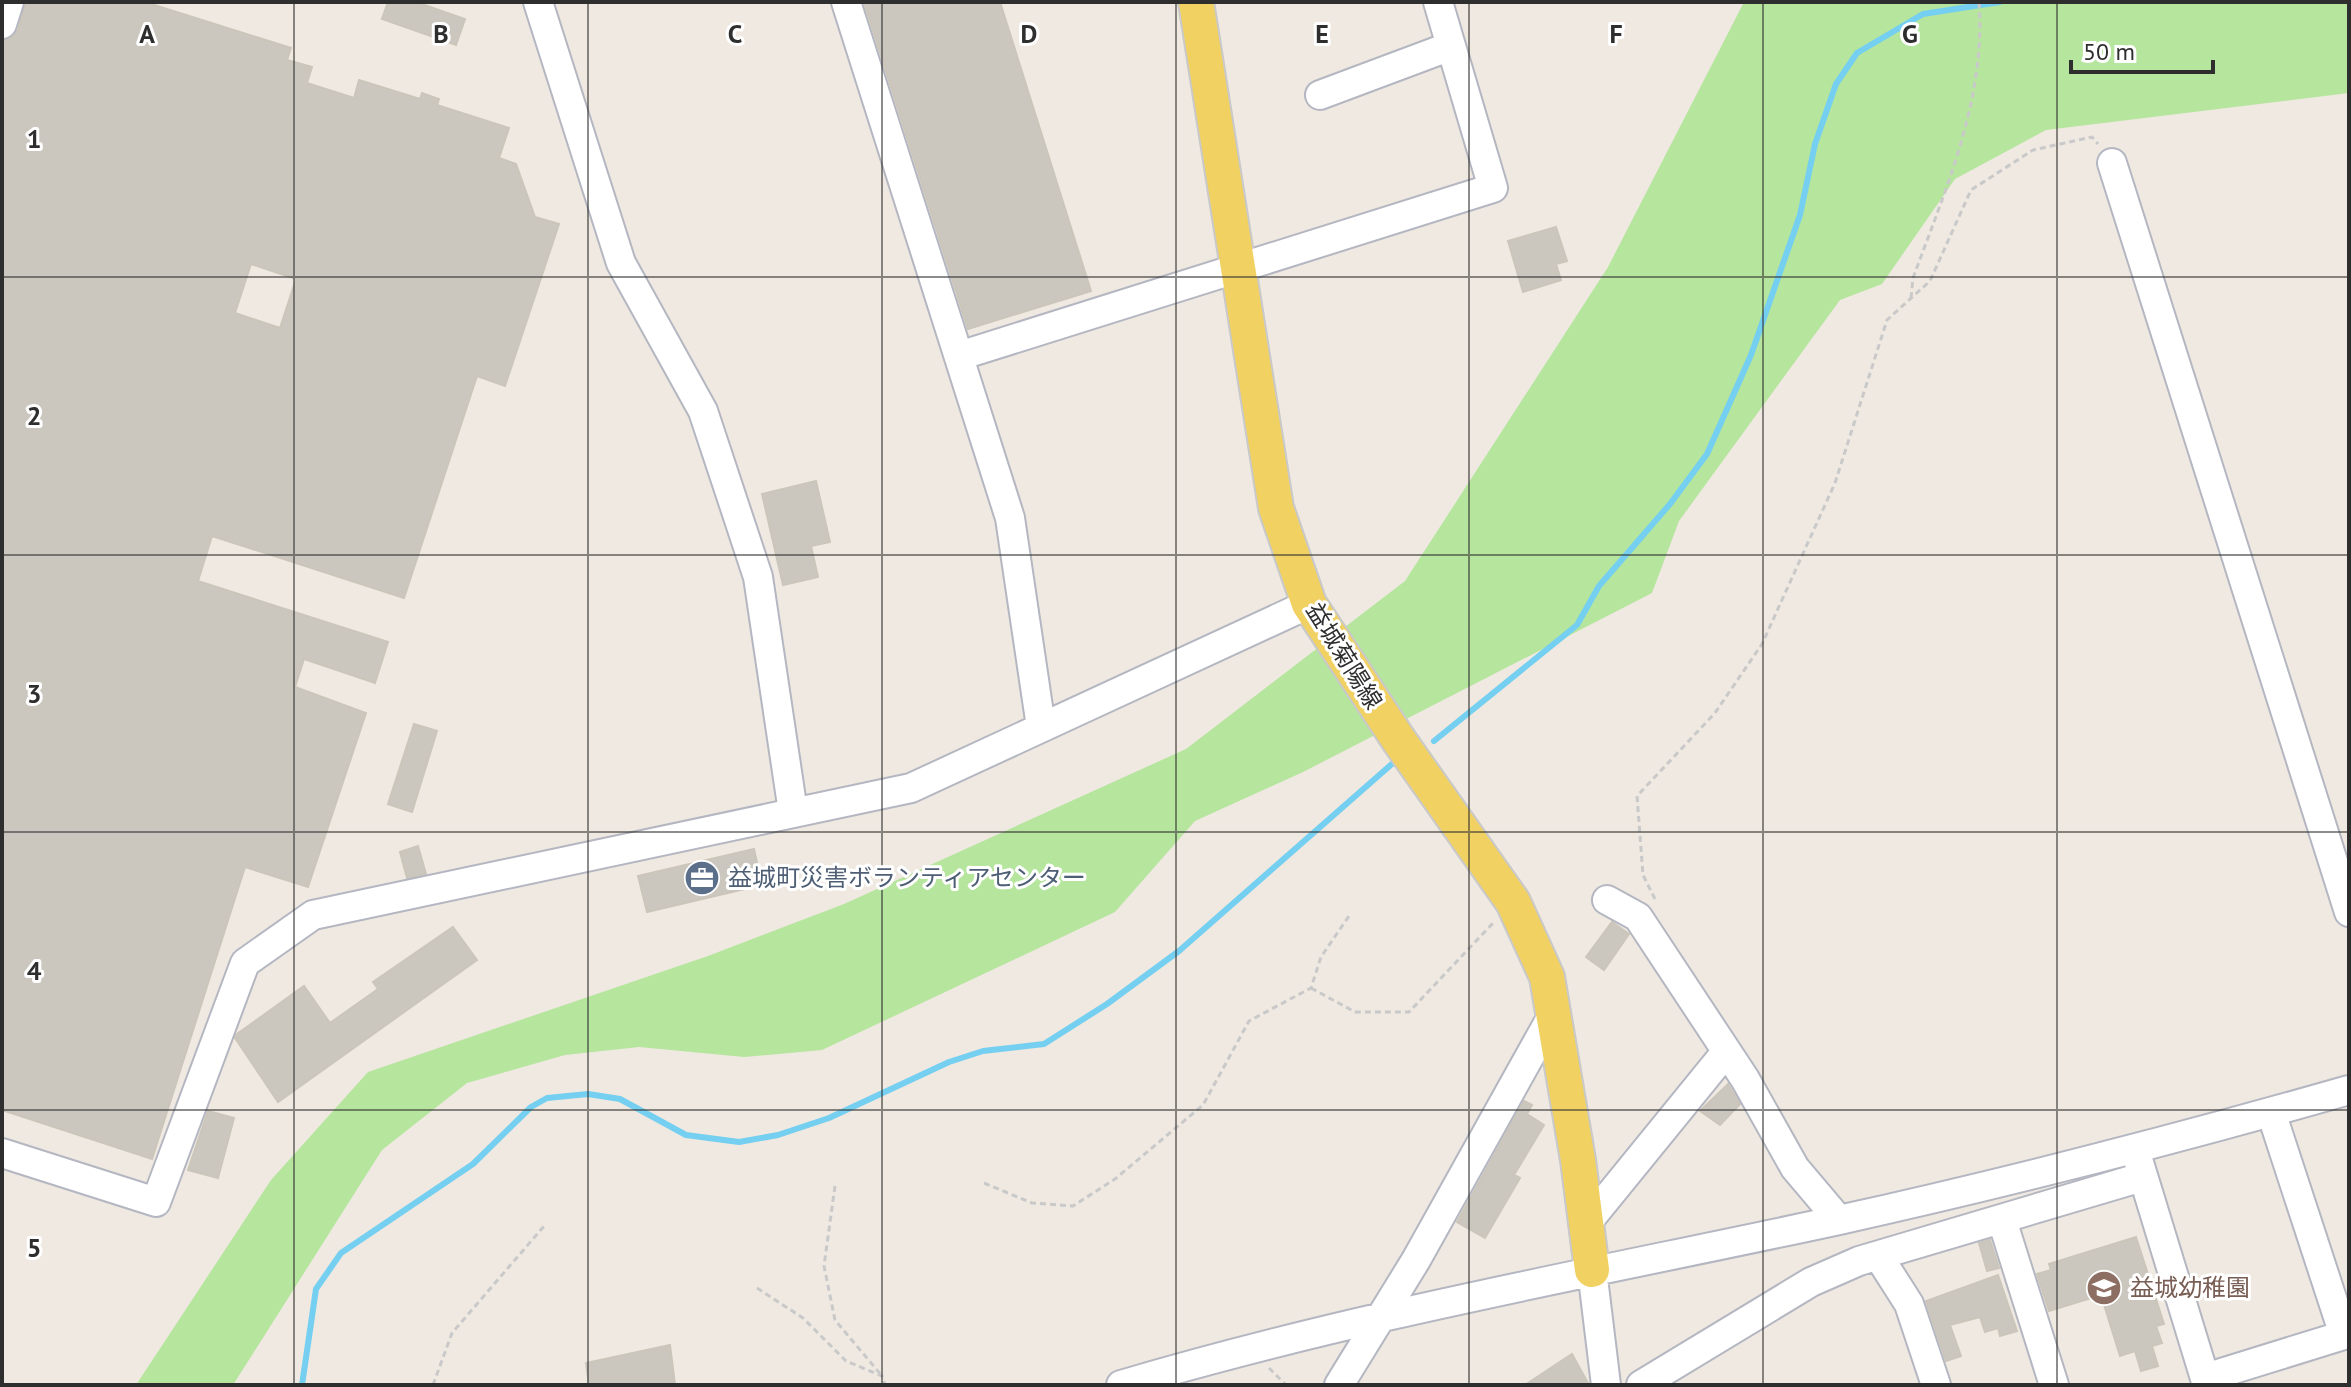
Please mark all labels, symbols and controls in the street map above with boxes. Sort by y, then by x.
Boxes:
text: A [139,17,155,50]
text: B [433,17,449,50]
text: C [728,17,742,50]
text: D [1021,17,1037,50]
text: E [1315,17,1329,50]
text: F [1609,17,1623,50]
text: G [1902,17,1918,50]
scale bar [2071,24,2213,74]
text: 50 m [2083,36,2135,67]
text: 1 [27,122,41,155]
text: 2 [27,399,41,432]
street label: 益城菊陽線 [1299,597,1389,715]
text: 3 [27,677,41,710]
office icon: 益城町災害ボランティアセンター [683,859,721,897]
place label: 益城町災害ボランティアセンター [728,862,1086,893]
text: 4 [27,954,42,987]
text: 5 [27,1231,41,1264]
school or university icon: 益城幼稚園 [2085,1269,2123,1307]
place label: 益城幼稚園 [2130,1272,2250,1303]

